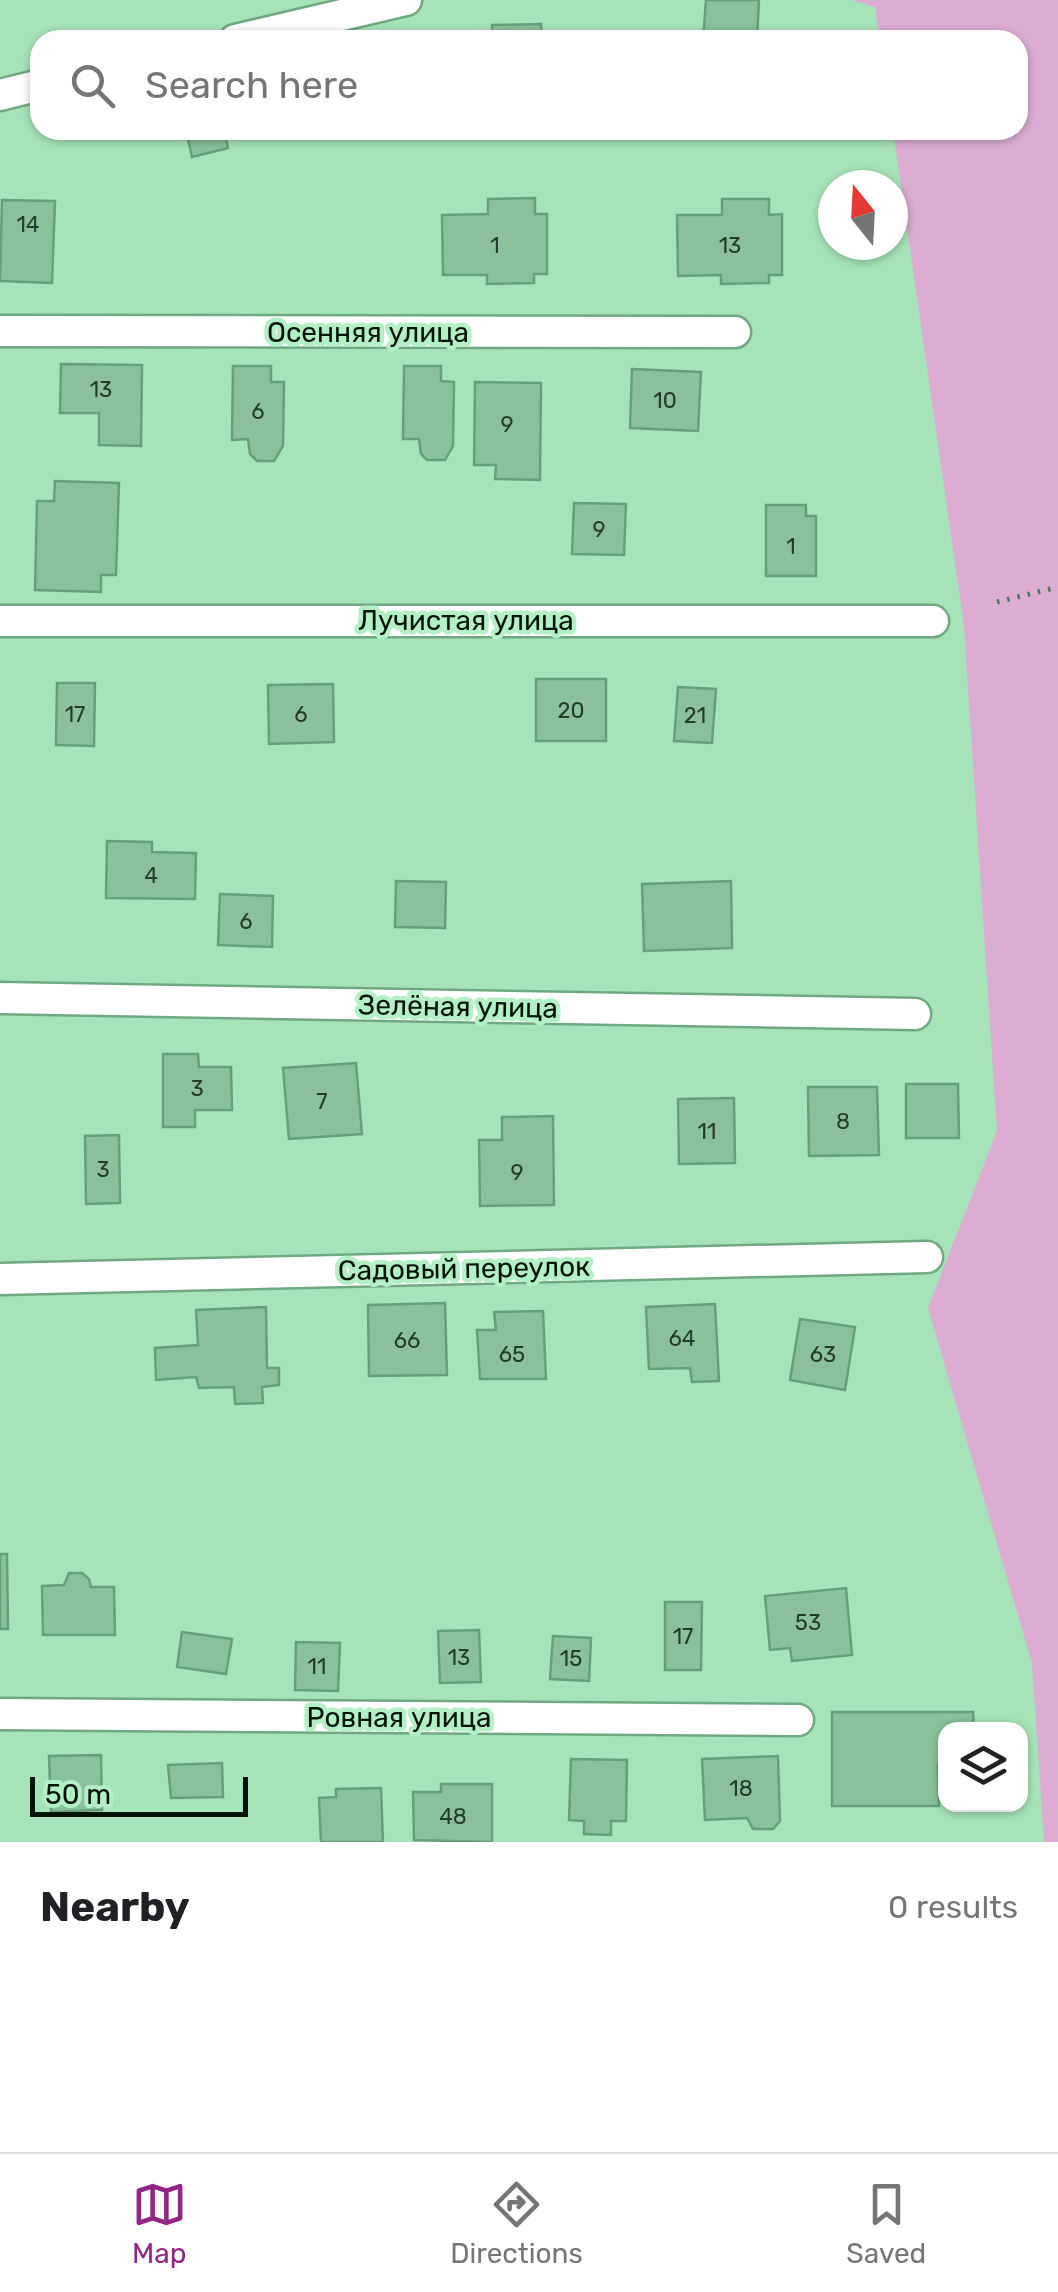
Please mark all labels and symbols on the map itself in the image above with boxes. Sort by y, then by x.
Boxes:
north arrow [818,170,908,260]
house number: 14 [16,211,40,238]
house number: 1 [490,232,500,259]
house number: 13 [719,232,741,259]
street label: Осенняя улица [267,316,469,349]
house number: 13 [90,376,112,403]
house number: 10 [653,387,677,414]
house number: 6 [251,398,265,425]
house number: 9 [500,411,514,438]
house number: 9 [592,516,606,543]
house number: 1 [786,533,796,560]
street label: Лучистая улица [358,604,574,637]
house number: 20 [558,697,584,724]
house number: 17 [65,701,85,728]
house number: 6 [294,701,308,728]
house number: 21 [684,702,706,729]
house number: 4 [144,862,158,889]
house number: 6 [239,908,253,935]
street label: Зелёная улица [358,988,558,1025]
house number: 3 [190,1075,204,1102]
house number: 7 [316,1088,328,1115]
house number: 8 [836,1108,850,1135]
house number: 11 [698,1118,716,1145]
house number: 3 [96,1156,110,1183]
house number: 9 [510,1159,524,1186]
street label: Садовый переулок [338,1250,590,1287]
house number: 64 [669,1325,695,1352]
house number: 66 [394,1327,420,1354]
house number: 65 [499,1341,525,1368]
house number: 63 [810,1341,836,1368]
house number: 53 [795,1609,821,1636]
house number: 17 [673,1623,693,1650]
house number: 13 [448,1644,470,1671]
house number: 15 [560,1645,582,1672]
house number: 11 [308,1653,326,1680]
street label: Ровная улица [307,1701,491,1734]
scale bar [30,1772,248,1816]
house number: 18 [729,1775,753,1802]
house number: 48 [439,1803,467,1830]

